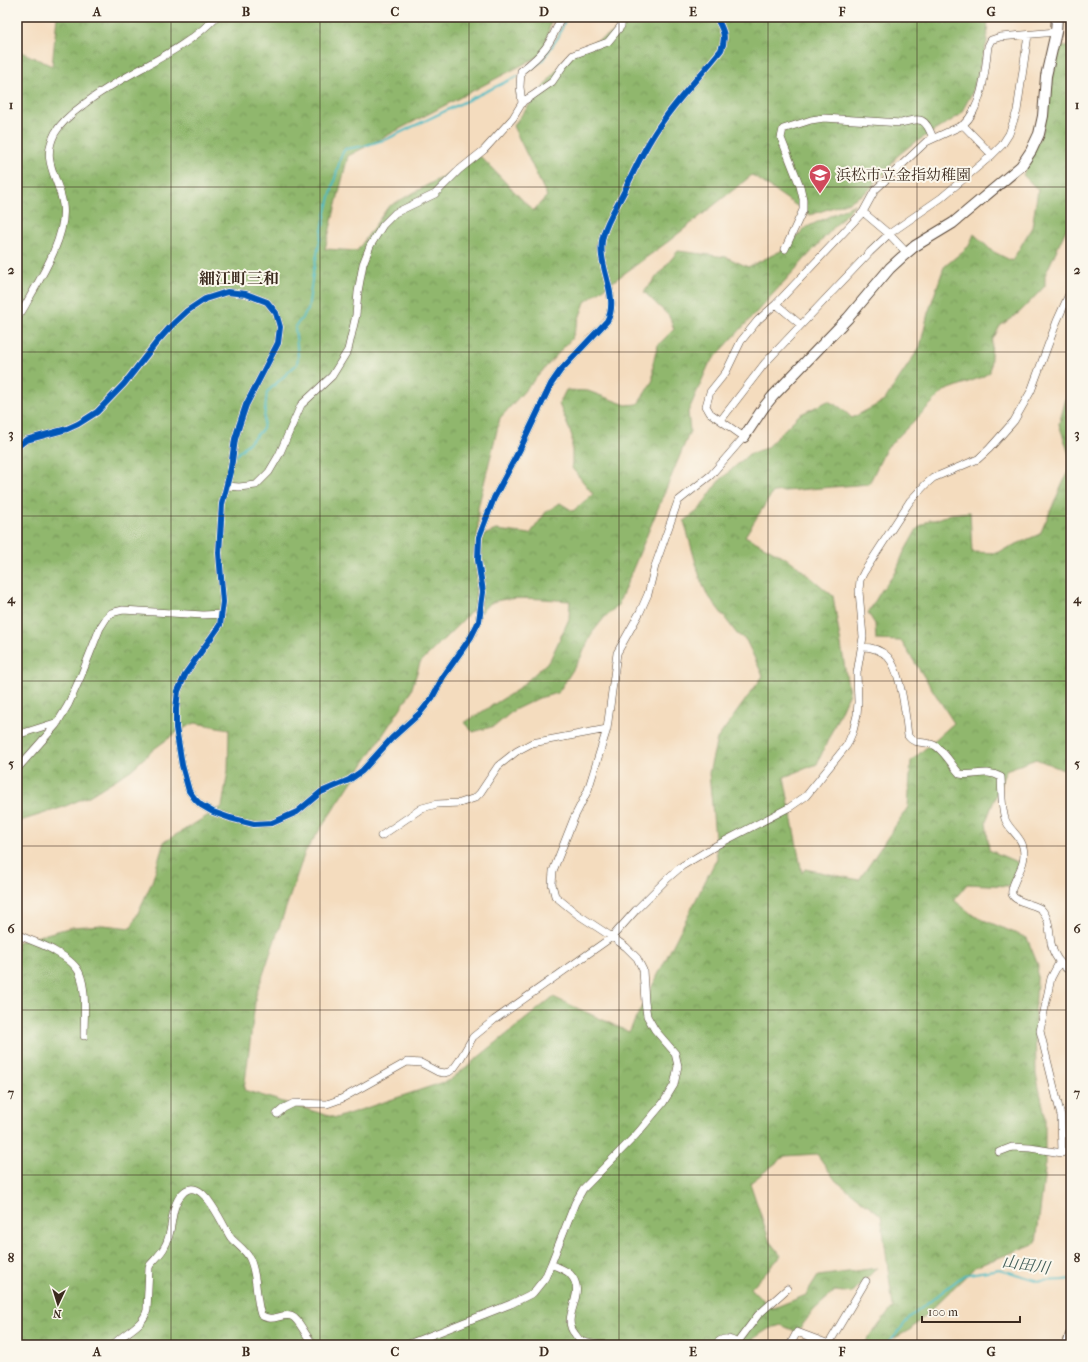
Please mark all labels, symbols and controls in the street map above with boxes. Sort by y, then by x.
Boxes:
text: A [92,4,102,19]
text: B [242,4,251,19]
text: C [391,4,400,19]
text: D [539,4,549,19]
text: E [689,4,697,19]
text: F [838,4,846,19]
text: G [986,4,996,19]
text: 1 [9,97,14,112]
text: 1 [1075,97,1080,112]
school or university icon: 浜松市立金指幼稚園 [807,162,833,195]
place label: 浜松市立金指幼稚園 [836,166,971,184]
text: 2 [8,262,15,277]
text: 2 [1074,262,1081,277]
district label: 細江町三和 [199,269,279,288]
text: 3 [8,426,14,442]
text: 3 [1074,426,1080,442]
text: 4 [6,591,16,607]
text: 4 [1072,591,1082,607]
text: 5 [8,756,14,771]
text: 5 [1074,756,1080,771]
text: 6 [7,921,15,936]
text: 6 [1073,921,1081,936]
text: 7 [7,1085,15,1100]
text: 7 [1073,1085,1081,1100]
text: 8 [8,1250,15,1265]
text: 8 [1074,1250,1081,1265]
water label: 山田川 [1001,1251,1053,1278]
north arrow [38,1284,78,1324]
scale bar [922,1298,1020,1324]
text: 100 m [928,1305,958,1319]
text: N [52,1307,62,1320]
text: A [92,1344,102,1359]
text: B [242,1344,251,1359]
text: C [391,1344,400,1359]
text: D [539,1344,549,1359]
text: E [689,1344,697,1359]
text: F [838,1344,846,1359]
text: G [986,1344,996,1359]

